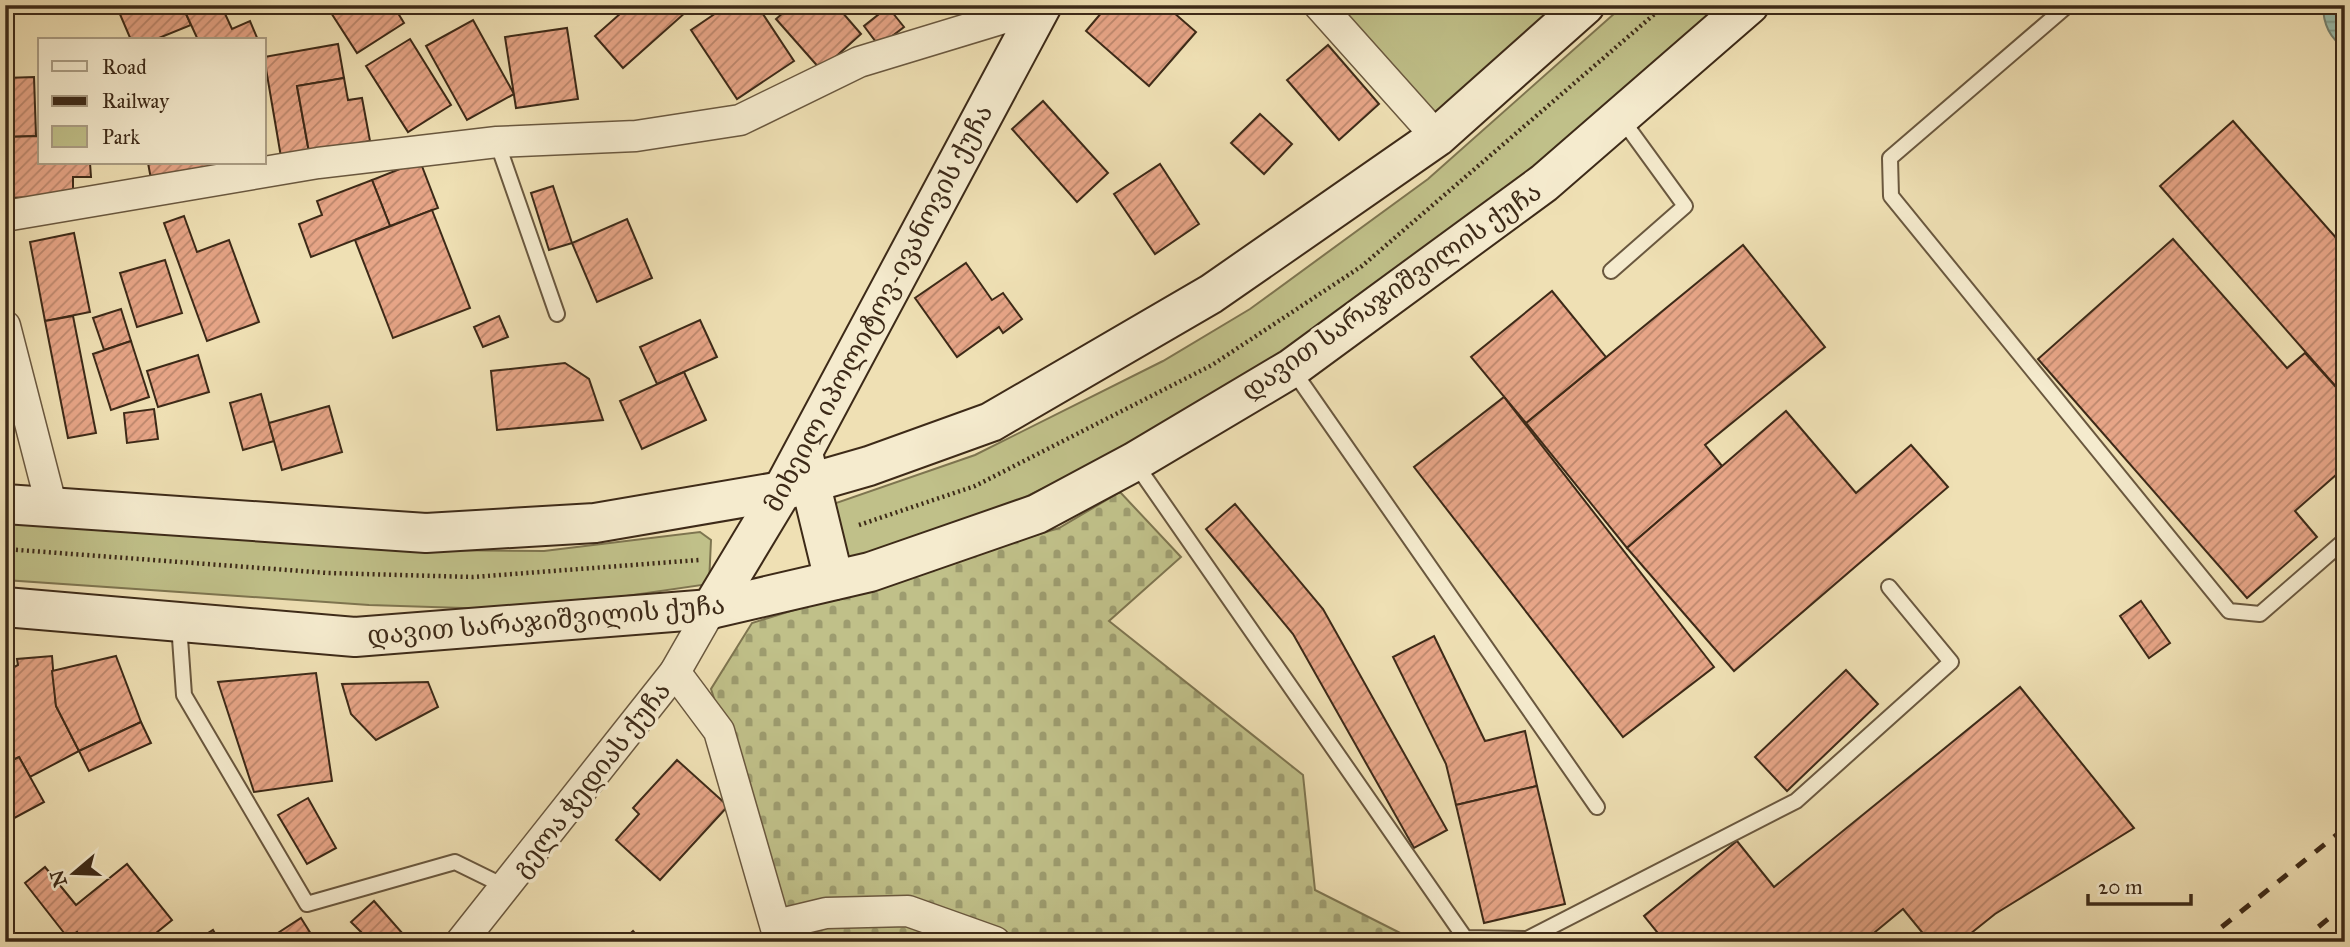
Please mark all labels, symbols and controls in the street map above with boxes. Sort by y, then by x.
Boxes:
legend [38,38,266,164]
text: Road [102,54,147,80]
text: Railway [102,88,170,114]
street label: მიხეილ იპოლიტოვ-ივანოვის ქუჩა [757,99,999,517]
text: Park [102,124,140,150]
street label: დავით სარაჯიშვილის ქუჩა [1235,175,1547,407]
street label: დავით სარაჯიშვილის ქუჩა [366,588,726,652]
street label: გელა ჭედიას ქუჩა [505,675,677,883]
north arrow [38,838,108,908]
scale bar [2088,863,2191,907]
text: N [45,867,72,890]
text: 20 m [2098,874,2143,900]

